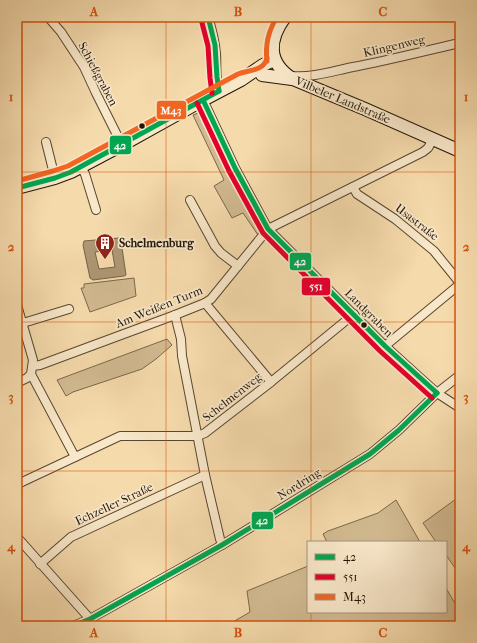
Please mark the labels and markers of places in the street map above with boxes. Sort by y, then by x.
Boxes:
unlabelled marker [137,121,147,131]
building icon: Schelmenburg [94,232,116,260]
place label: Schelmenburg [119,236,194,251]
unlabelled marker [359,320,369,330]

